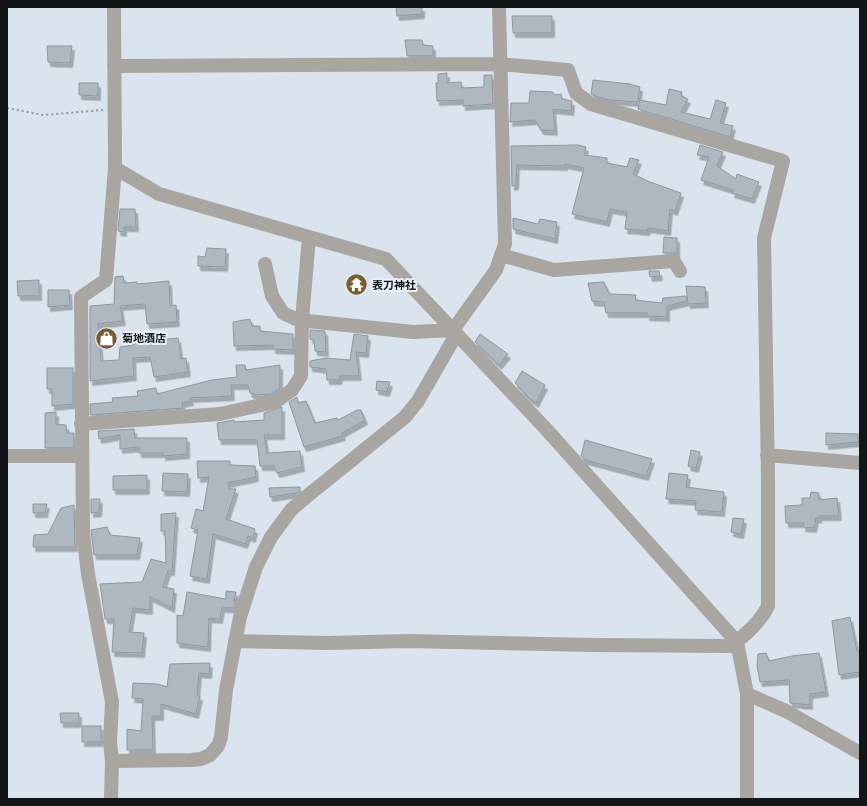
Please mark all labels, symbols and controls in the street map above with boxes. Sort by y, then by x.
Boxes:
temple icon: 表刀神社 [344,272,370,298]
place label: 表刀神社 [372,277,416,292]
shop icon: 菊地酒店 [93,325,119,351]
place label: 菊地酒店 [122,330,166,345]

